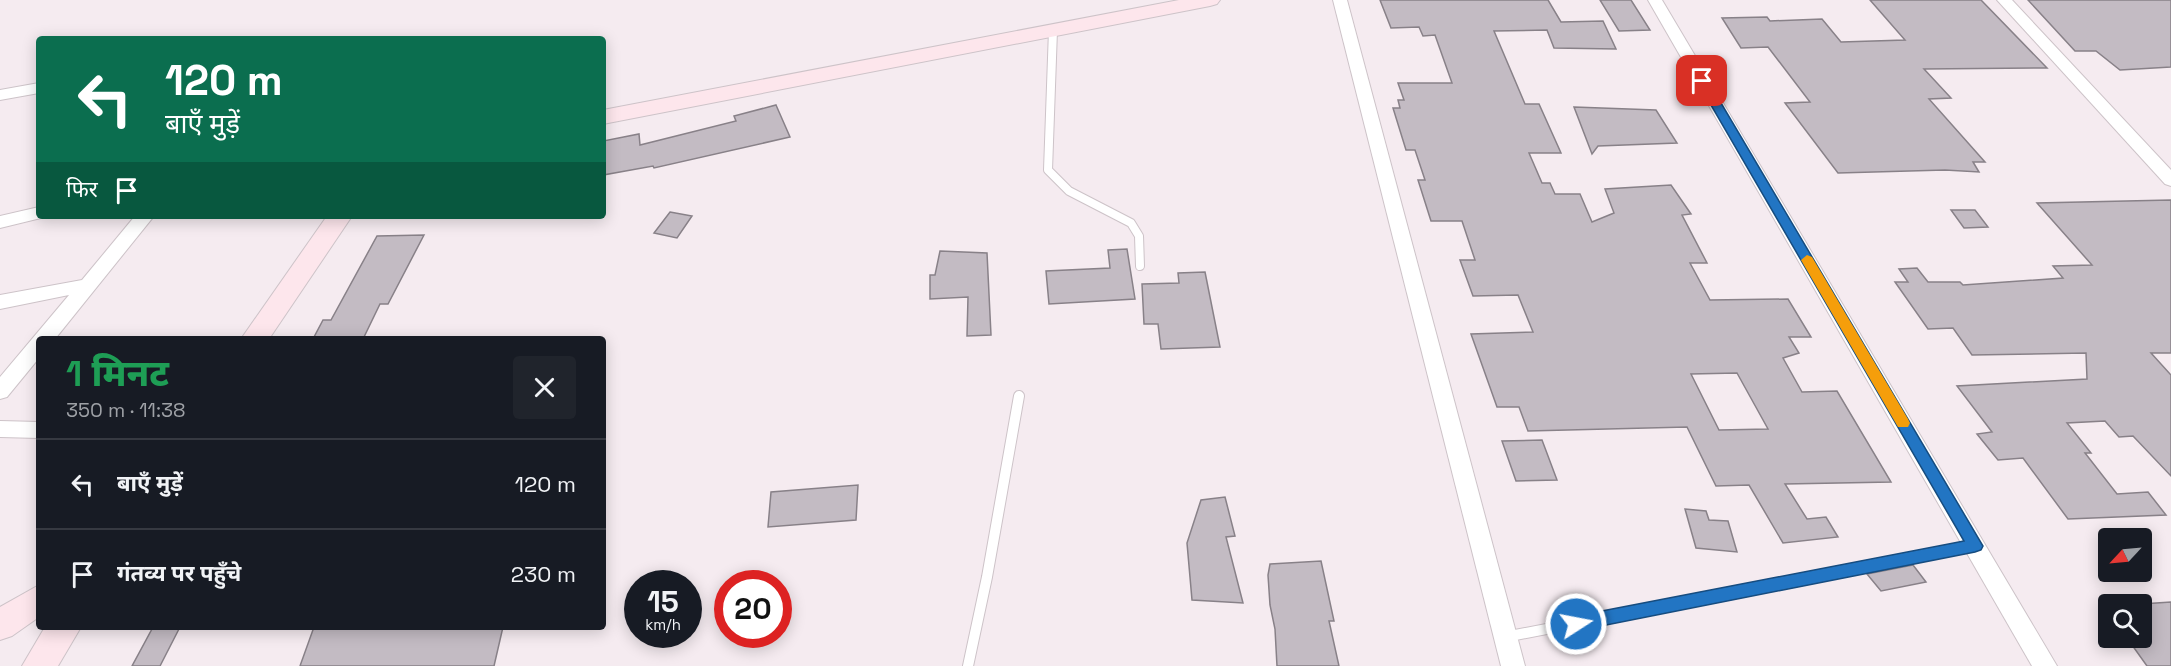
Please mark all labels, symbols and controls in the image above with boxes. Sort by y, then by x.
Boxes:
text: 120 m [165,54,283,107]
pin [1676,55,1727,106]
icon: left [66,60,144,138]
icon: arrive [1685,64,1718,97]
text: बाएँ मुड़ें [165,106,240,141]
icon: arrive [110,174,143,207]
text: फिर [66,175,98,203]
text: 1 मिनट [66,351,169,397]
button: close [513,356,576,419]
text: 350 m · 11:38 [66,397,186,423]
icon: left [66,468,99,501]
text: बाएँ मुड़ें [117,469,183,497]
text: 120 m [515,470,576,498]
north arrow [2098,528,2152,582]
map controls [2098,528,2152,648]
icon: arrive [66,558,99,591]
text: गंतव्य पर पहुँचे [117,559,241,587]
text: 230 m [511,560,576,588]
speed limit sign: 20 [714,570,792,648]
text: 15 [647,582,679,621]
position arrow [1544,592,1608,656]
button: search [2098,594,2152,648]
text: km/h [645,615,681,634]

